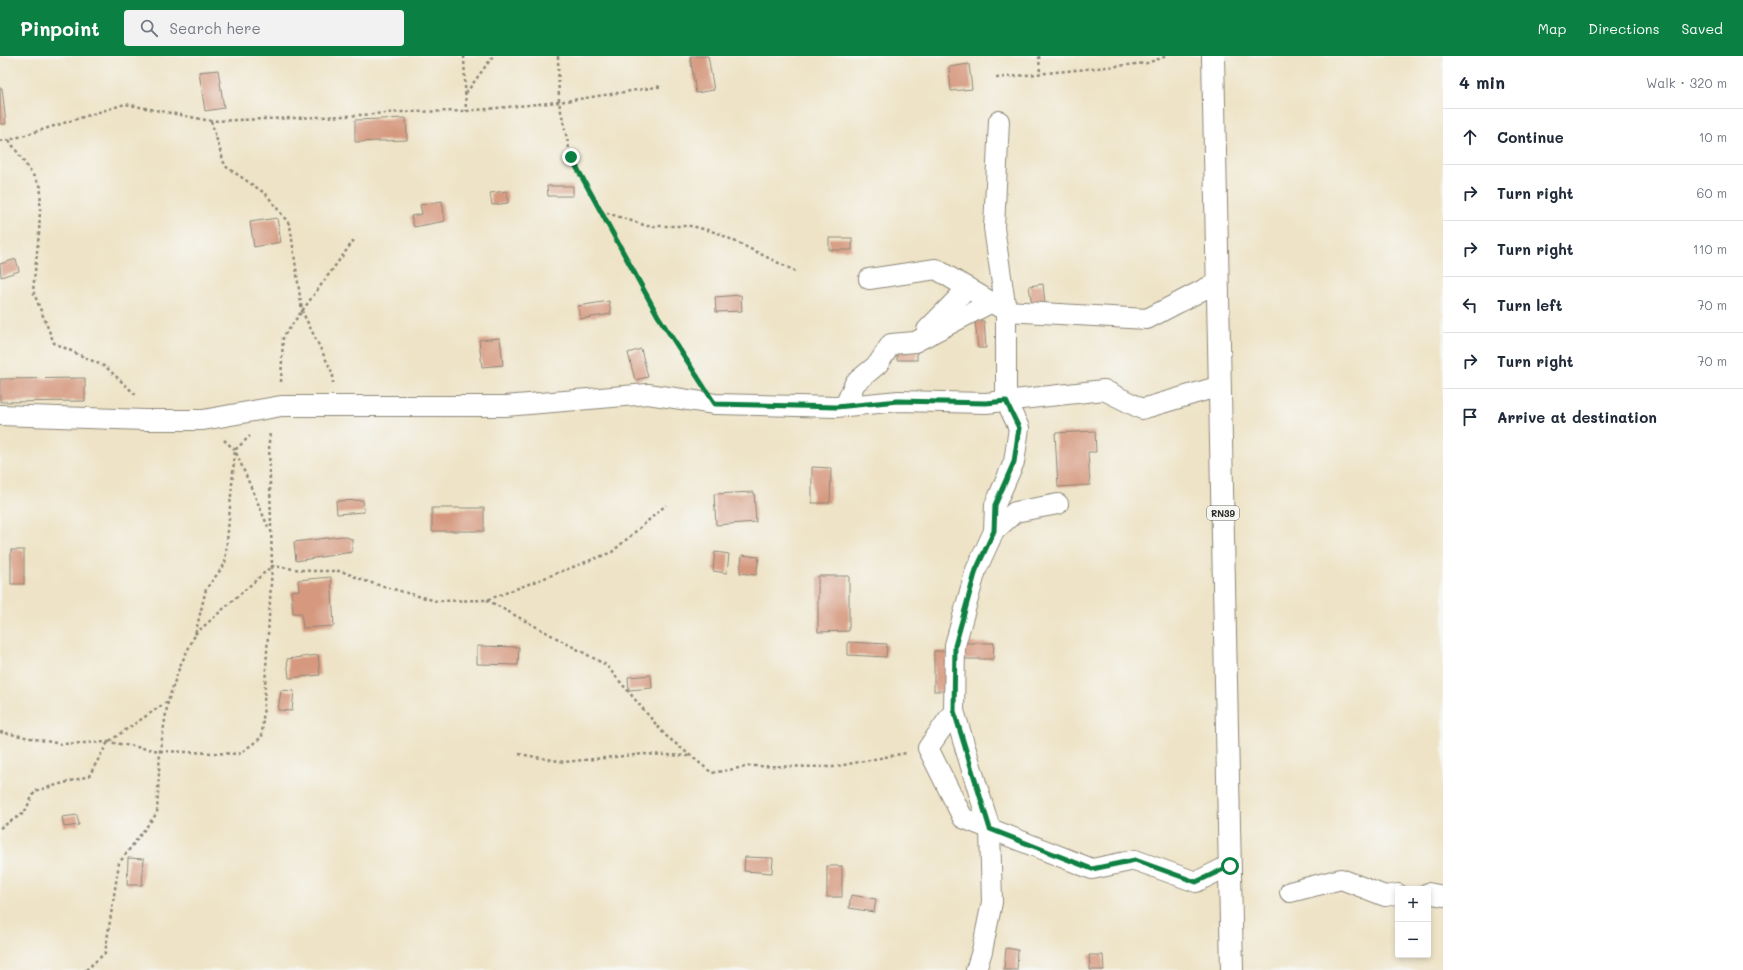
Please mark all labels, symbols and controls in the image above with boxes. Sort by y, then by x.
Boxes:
search box [124,10,404,46]
text: Pinpoint [20,16,100,41]
icon: search [138,17,160,39]
text: Search here [170,18,261,38]
text: Map [1538,19,1566,38]
text: Directions [1588,19,1659,38]
text: Saved [1681,19,1723,38]
text: 4 min [1459,71,1505,93]
text: Walk · 320 m [1646,74,1727,91]
icon: ahead [1459,126,1481,148]
text: Continue [1497,127,1564,147]
text: 10 m [1699,128,1727,145]
route end [562,148,580,166]
icon: right [1459,182,1481,204]
text: Turn right [1497,183,1574,203]
text: 60 m [1697,184,1727,201]
icon: right [1459,238,1481,260]
text: Turn right [1497,239,1574,259]
text: 110 m [1693,240,1727,257]
icon: left [1459,294,1481,316]
text: Turn left [1497,295,1562,315]
text: 70 m [1697,296,1727,313]
icon: right [1459,350,1481,372]
text: Turn right [1497,351,1574,371]
text: 70 m [1697,352,1727,369]
icon: arrive [1459,406,1481,428]
text: Arrive at destination [1497,407,1657,427]
road number: RN39 [1207,506,1239,520]
route start [1221,857,1239,875]
map controls [1395,886,1431,958]
button: + [1395,886,1431,922]
button: − [1395,922,1431,958]

